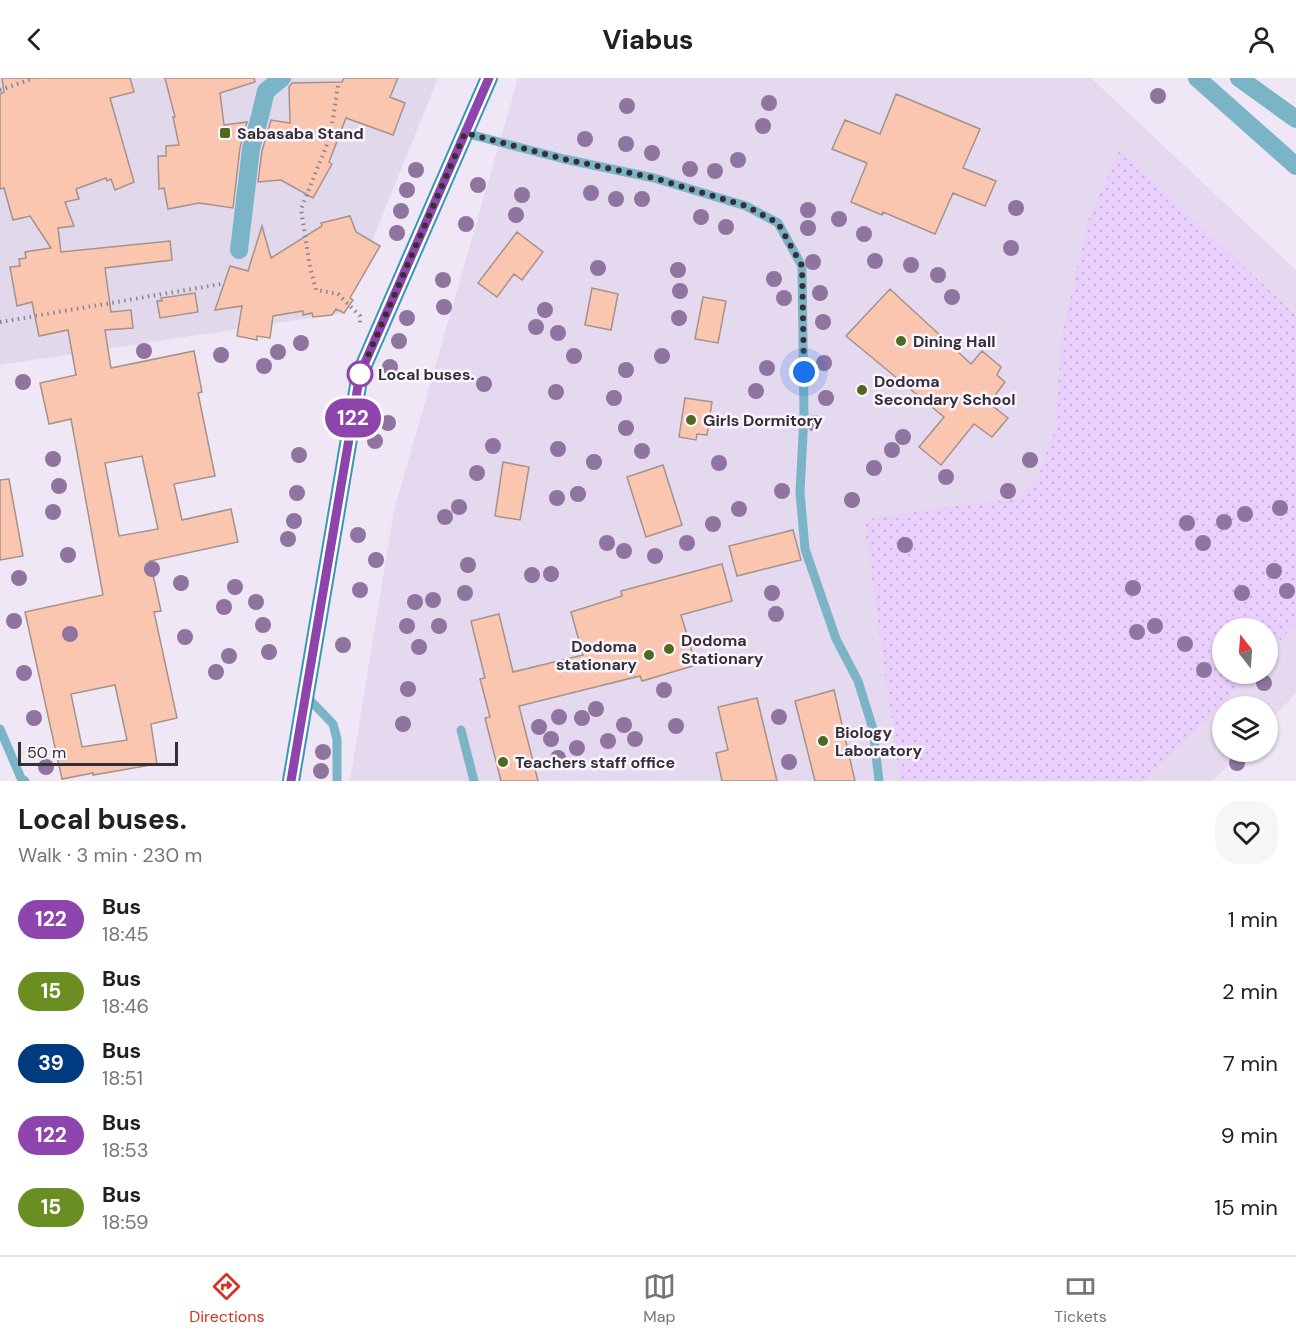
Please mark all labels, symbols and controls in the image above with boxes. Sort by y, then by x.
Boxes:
text: Viabus [603,22,693,57]
icon: back [18,23,51,56]
icon: person [1245,23,1278,56]
place label: Sabasaba Stand [237,123,364,144]
marker: Sabasaba Stand [218,126,232,140]
place label: Dining Hall [913,331,995,352]
marker: Dining Hall [894,334,908,348]
your location [789,357,819,387]
marker: Local buses. [347,361,373,387]
place label: Local buses. [378,364,474,385]
place label: Dodoma Secondary School [874,371,1016,410]
marker: Dodoma Secondary School [855,383,869,397]
line badge: 122 [318,398,388,438]
text: 122 [337,404,369,432]
place label: Girls Dormitory [703,410,823,431]
marker: Girls Dormitory [684,413,698,427]
north arrow [1212,618,1278,684]
map controls [1212,618,1278,762]
place label: Dodoma Stationary [681,630,764,669]
place label: Dodoma stationary [556,636,637,675]
marker: Dodoma Stationary [662,642,676,656]
marker: Dodoma stationary [642,648,656,662]
button: layers [1212,696,1278,762]
place label: Biology Laboratory [835,722,922,761]
marker: Biology Laboratory [816,734,830,748]
scale bar [18,739,178,766]
text: 50 m [27,742,66,763]
place label: Teachers staff office [515,752,675,773]
marker: Teachers staff office [496,755,510,769]
text: Local buses. [18,801,187,838]
button: heart [1215,801,1278,864]
text: Walk · 3 min · 230 m [18,842,202,868]
text: Bus [102,892,141,921]
text: 122 [35,905,67,933]
text: 1 min [1228,905,1278,934]
text: 18:45 [102,921,149,947]
text: Bus [102,964,141,993]
text: 15 [41,977,61,1005]
text: 2 min [1222,977,1278,1006]
text: 18:46 [102,993,149,1019]
text: Bus [102,1036,141,1065]
text: 39 [38,1049,64,1077]
text: 7 min [1223,1049,1278,1078]
text: 18:51 [102,1065,143,1091]
text: Bus [102,1108,141,1137]
text: 122 [35,1121,67,1149]
text: 9 min [1221,1121,1278,1150]
text: 18:53 [102,1137,148,1163]
text: Bus [102,1180,141,1209]
text: 15 [41,1193,61,1221]
text: 15 min [1214,1193,1278,1222]
text: 18:59 [102,1209,149,1235]
tab: Directions [189,1270,264,1327]
tab: Map [643,1270,676,1327]
tab: Tickets [1054,1270,1107,1327]

